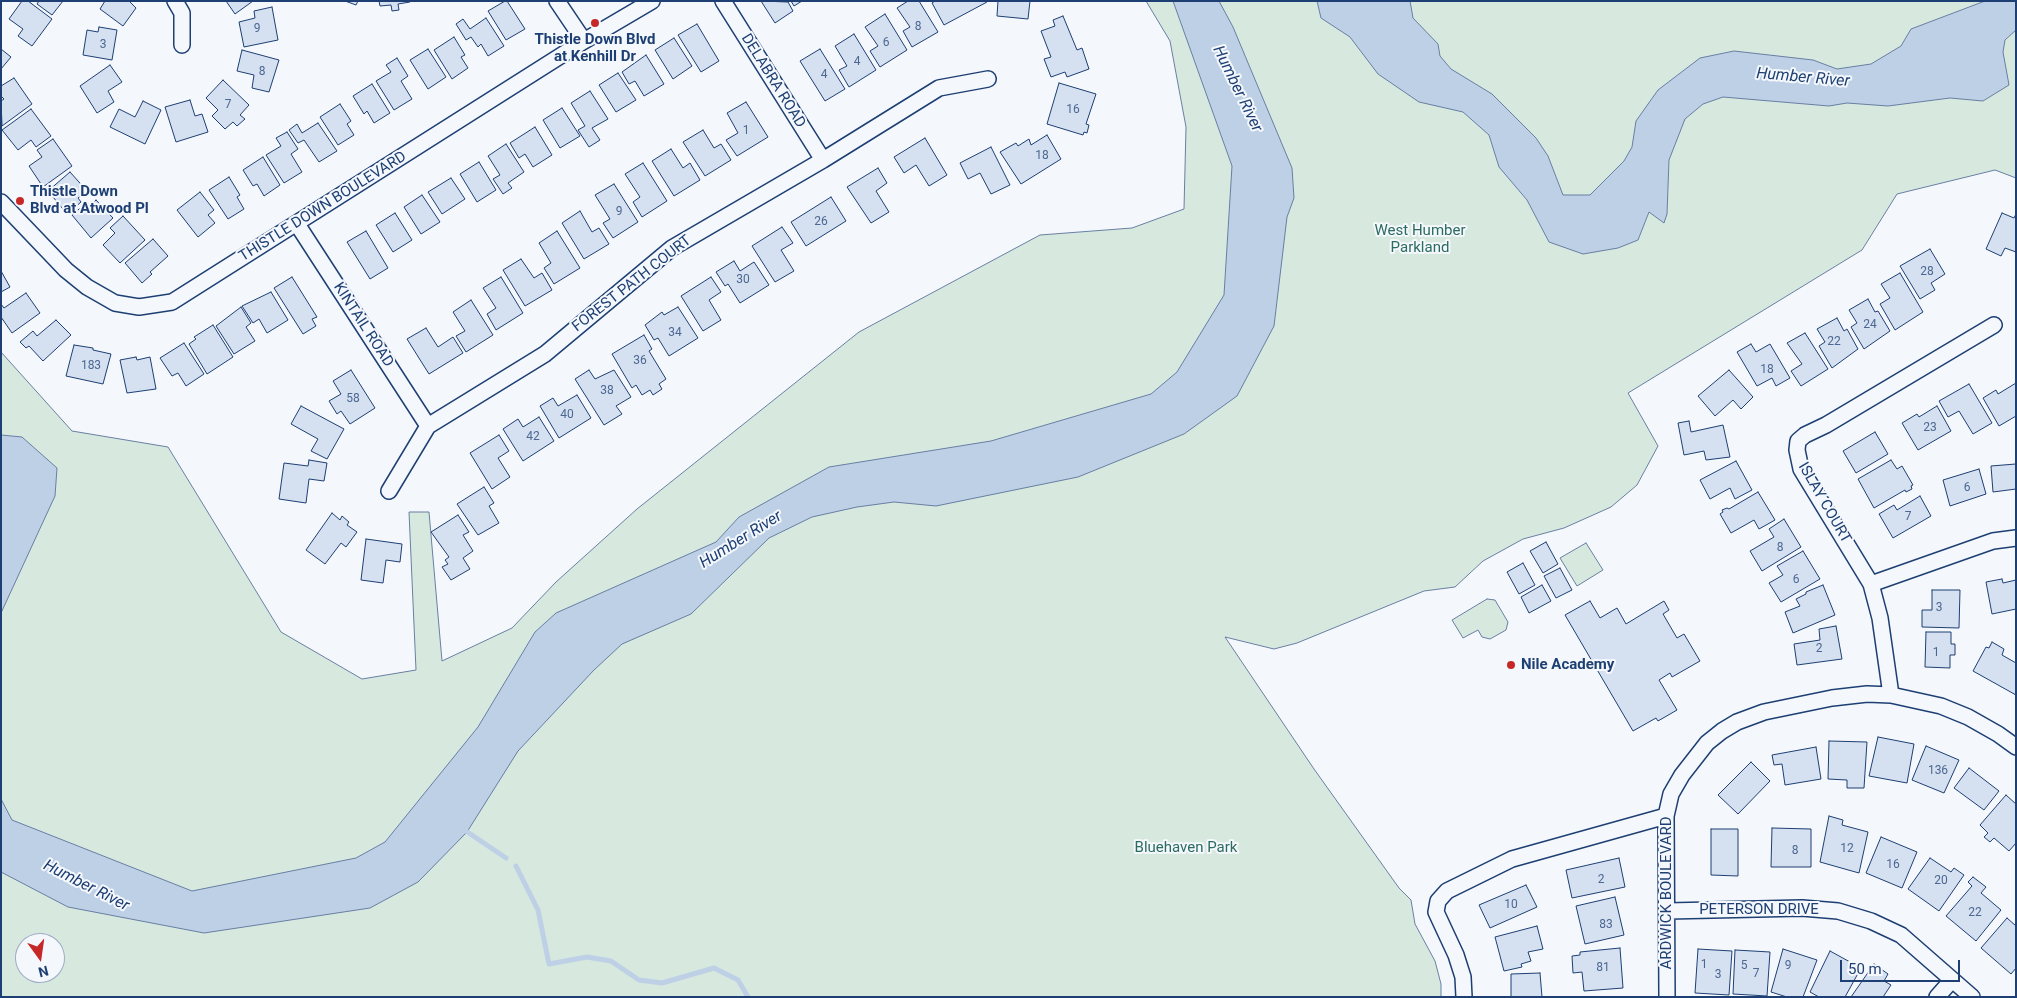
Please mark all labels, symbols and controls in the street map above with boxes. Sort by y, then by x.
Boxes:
marker: Thistle Down Blvd at Kenhill Dr [589,17,601,29]
house number: 8 [915,20,921,34]
house number: 9 [254,22,260,36]
place label: Thistle Down Blvd at Kenhill Dr [534,31,656,66]
street label: DELABRA ROAD [737,31,809,131]
house number: 6 [883,36,889,50]
house number: 3 [100,38,106,52]
water label: Humber River [1208,43,1266,135]
house number: 4 [854,55,860,69]
water label: Humber River [1756,64,1850,92]
house number: 8 [259,65,265,79]
house number: 4 [821,68,827,82]
house number: 7 [225,98,231,112]
house number: 16 [1066,103,1080,117]
house number: 1 [743,124,749,138]
street label: THISTLE DOWN BOULEVARD [236,148,410,266]
house number: 18 [1035,149,1049,163]
place label: Thistle Down Blvd at Atwood Pl [30,183,149,218]
marker: Thistle Down Blvd at Atwood Pl [14,195,26,207]
house number: 9 [616,205,622,219]
house number: 26 [814,215,828,229]
park label: West Humber Parkland [1375,222,1465,257]
street label: FOREST PATH COURT [569,232,695,336]
house number: 28 [1920,265,1934,279]
house number: 30 [736,273,750,287]
street label: KINTAIL ROAD [329,279,397,371]
house number: 24 [1863,318,1877,332]
house number: 34 [668,326,682,340]
house number: 22 [1827,335,1841,349]
house number: 36 [633,354,647,368]
house number: 183 [81,359,101,373]
house number: 18 [1760,363,1774,377]
house number: 38 [600,384,614,398]
house number: 58 [346,392,360,406]
house number: 40 [560,408,574,422]
house number: 23 [1923,421,1937,435]
house number: 42 [526,430,540,444]
street label: ISLAY COURT [1794,459,1854,547]
house number: 6 [1964,481,1970,495]
water label: Humber River [696,507,786,573]
house number: 7 [1905,510,1911,524]
house number: 8 [1777,541,1783,555]
house number: 6 [1793,573,1799,587]
house number: 3 [1936,601,1942,615]
house number: 2 [1816,642,1822,656]
house number: 1 [1933,646,1939,660]
place label: Nile Academy [1521,656,1614,674]
marker: Nile Academy [1505,659,1517,671]
house number: 136 [1928,764,1948,778]
street label: ARDWICK BOULEVARD [1658,816,1676,970]
park label: Bluehaven Park [1135,839,1237,857]
house number: 12 [1840,842,1854,856]
house number: 8 [1792,844,1798,858]
water label: Humber River [40,856,132,916]
house number: 16 [1886,858,1900,872]
house number: 2 [1598,873,1604,887]
house number: 20 [1934,874,1948,888]
house number: 10 [1504,898,1518,912]
street label: PETERSON DRIVE [1699,901,1819,919]
house number: 22 [1968,906,1982,920]
house number: 83 [1599,918,1613,932]
north arrow [15,933,65,983]
scale bar [1842,950,1962,982]
house number: 1 [1701,958,1707,972]
house number: 5 [1741,959,1747,973]
house number: 9 [1785,959,1791,973]
text: 50 m [1848,960,1882,978]
house number: 81 [1596,961,1610,975]
text: N [37,963,50,981]
house number: 7 [1753,967,1759,981]
house number: 3 [1715,968,1721,982]

